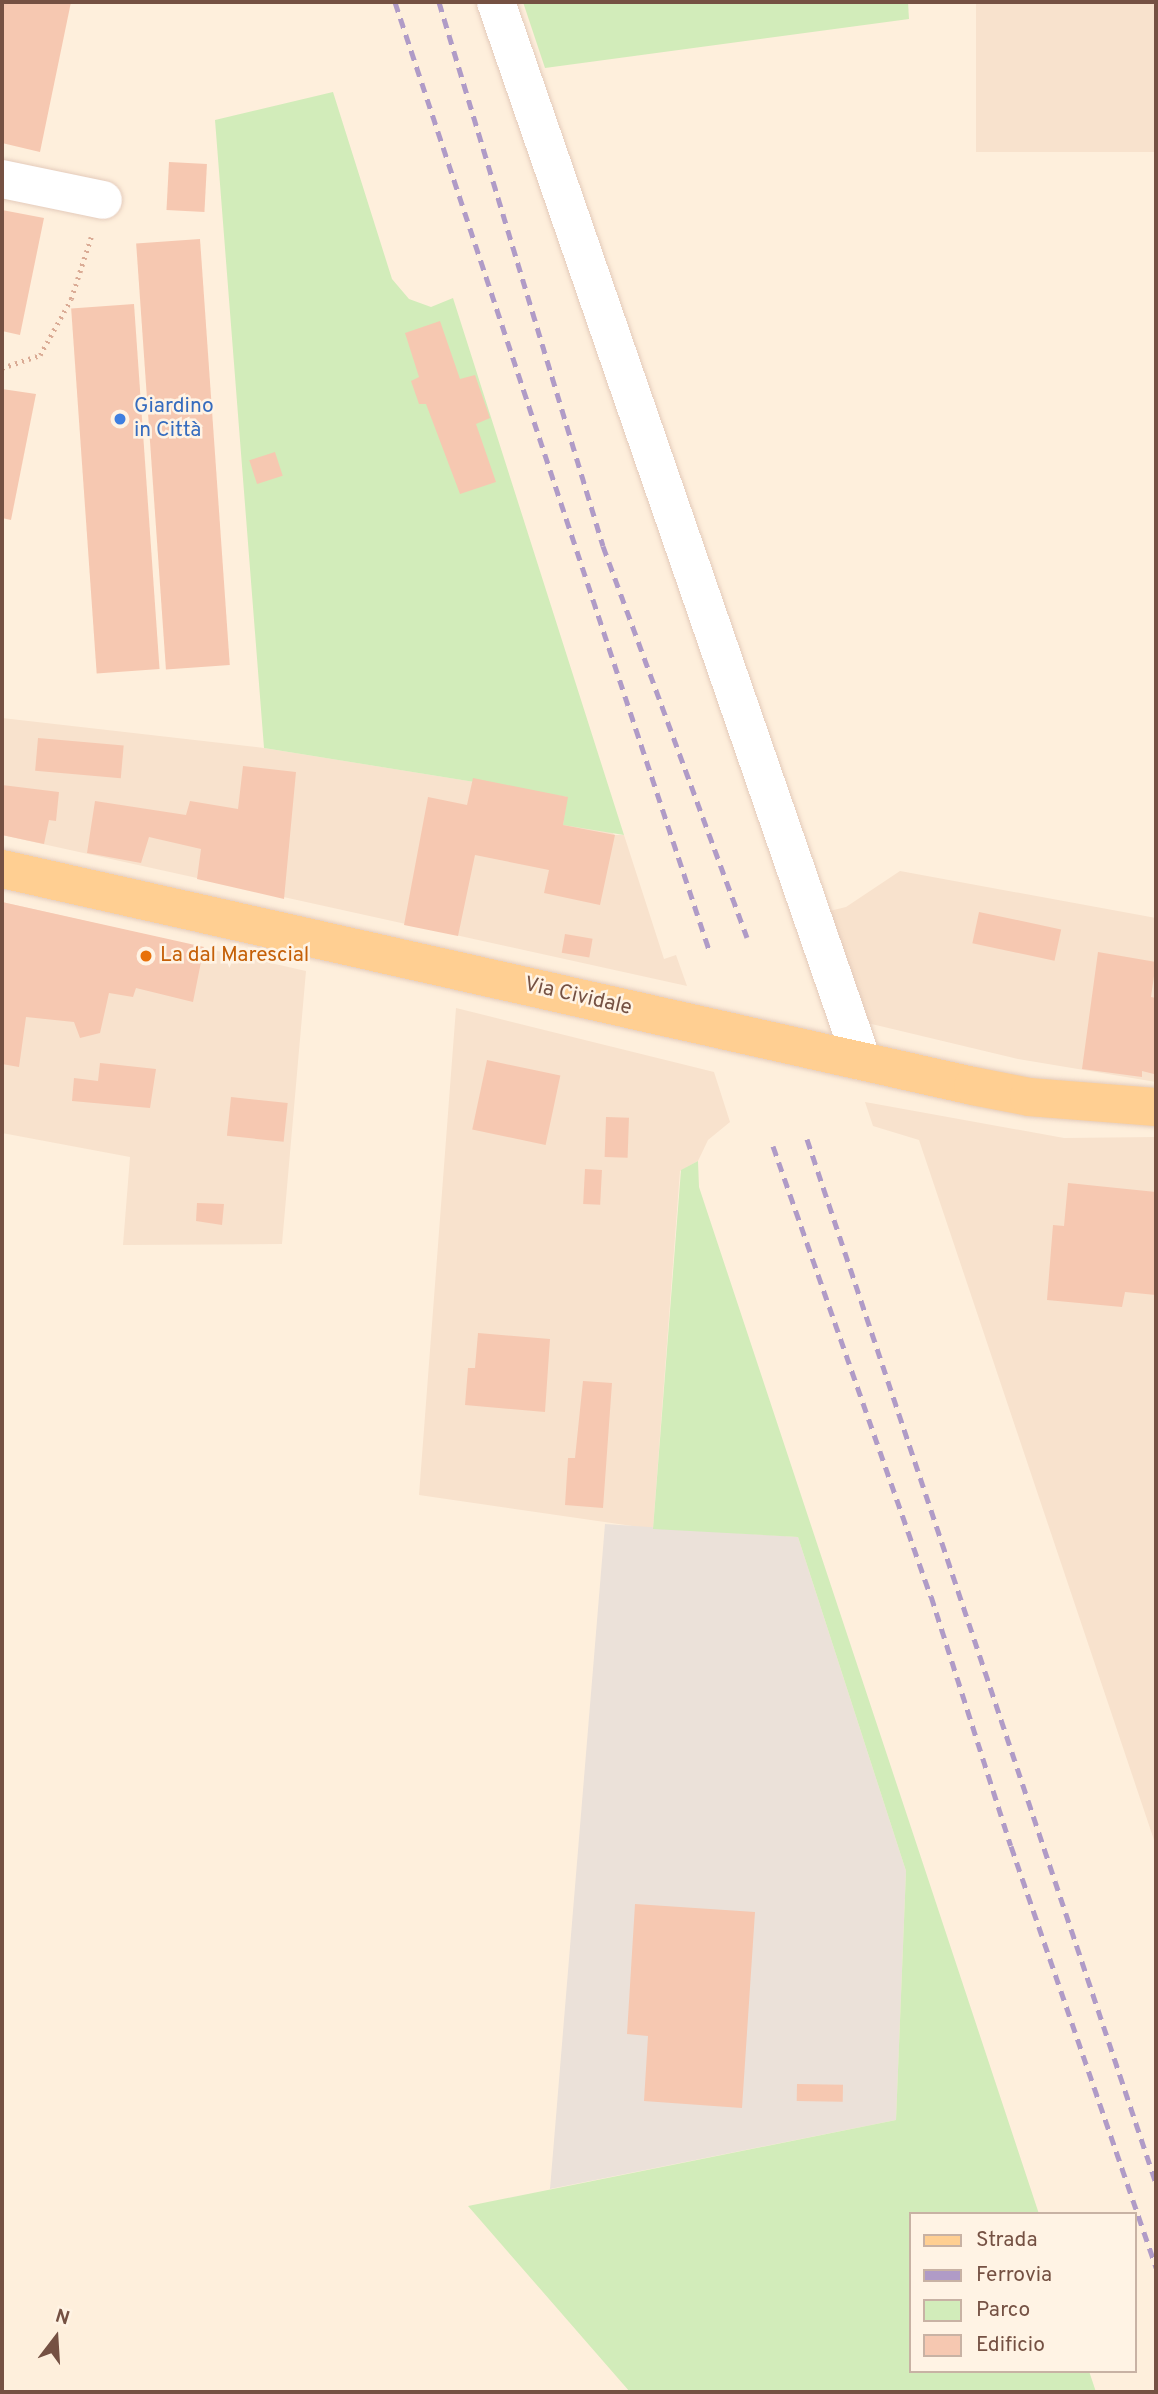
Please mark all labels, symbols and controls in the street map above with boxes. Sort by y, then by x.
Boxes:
place label: Giardino in Città [134,394,214,444]
marker: Giardino in Città [112,411,128,427]
place label: La dal Marescial [160,943,309,969]
marker: La dal Marescial [138,948,154,964]
street label: Via Cividale [522,972,634,1022]
legend [909,2212,1137,2373]
text: Strada [976,2227,1037,2254]
text: Ferrovia [976,2262,1052,2289]
text: Parco [976,2297,1030,2324]
north arrow [21,2303,91,2373]
text: N [52,2304,72,2331]
text: Edificio [976,2332,1045,2359]

